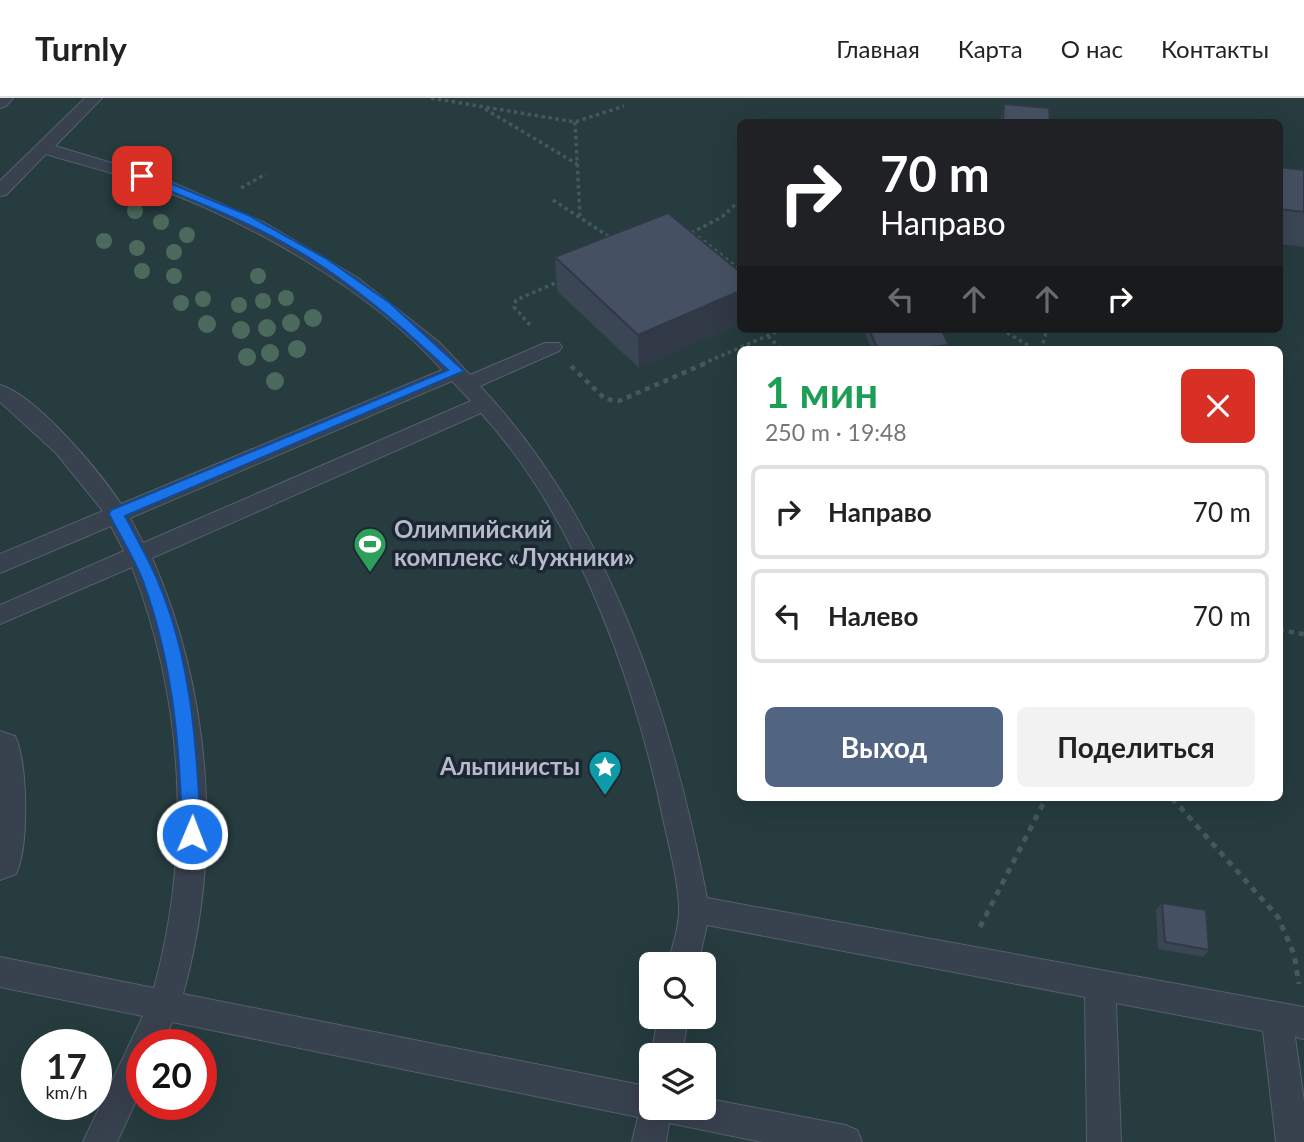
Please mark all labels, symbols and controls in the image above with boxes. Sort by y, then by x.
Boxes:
text: Turnly [35,28,127,68]
text: Главная [836,34,920,63]
text: Карта [958,34,1023,63]
text: О нас [1061,34,1123,63]
text: Контакты [1161,34,1269,63]
text: 70 m [880,144,990,202]
pin [112,146,172,206]
icon: right [765,147,856,238]
icon: arrive [123,157,161,195]
text: Направо [880,203,1006,242]
icon: left [882,280,920,318]
icon: ahead [955,280,993,318]
icon: ahead [1028,280,1066,318]
icon: right [1101,280,1139,318]
text: 1 мин [765,367,878,417]
button: close [1181,369,1255,443]
text: 250 m · 19:48 [765,418,907,446]
icon: right [769,493,807,531]
text: Направо [828,496,932,528]
text: 70 m [1193,496,1251,528]
place label: Олимпийский комплекс «Лужники» [394,514,635,571]
sports icon: Олимпийский комплекс «Лужники» [351,525,389,574]
icon: left [769,597,807,635]
text: Налево [828,600,918,632]
text: 70 m [1193,600,1251,632]
button: Выход [765,707,1003,787]
button: Поделиться [1017,707,1255,787]
place icon: Альпинисты [586,748,624,797]
place label: Альпинисты [439,751,580,780]
position arrow [155,797,229,871]
map controls [639,952,716,1120]
button: search [639,952,716,1029]
speed limit sign: 20 [126,1029,217,1120]
button: layers [639,1043,716,1120]
text: 17 [46,1044,87,1086]
text: km/h [45,1081,88,1103]

